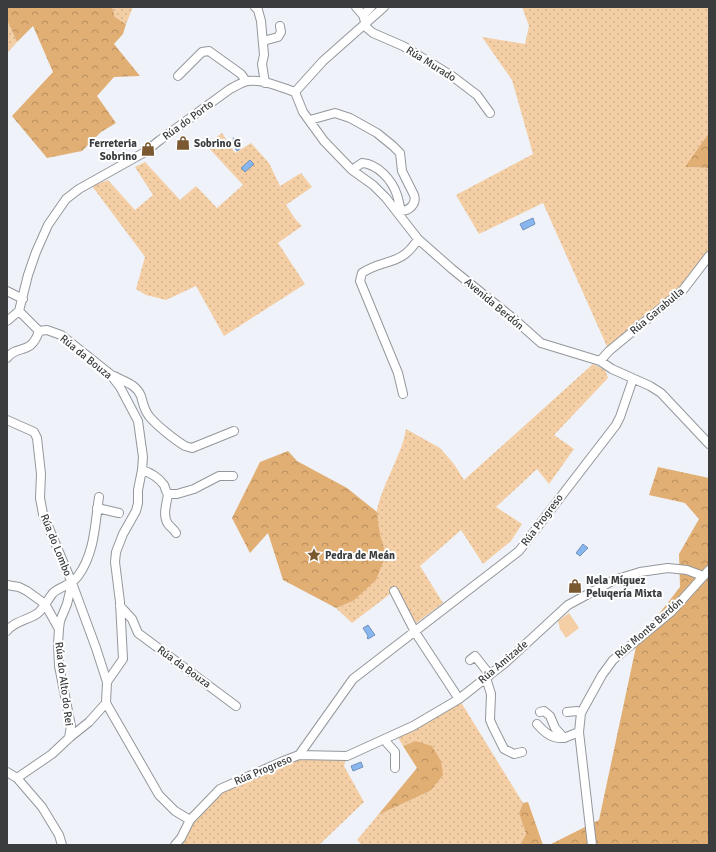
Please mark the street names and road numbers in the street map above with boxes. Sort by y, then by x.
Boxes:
street label: Rúa Murado [404,44,459,85]
street label: Rúa do Porto [160,97,216,143]
street label: Avenida Berdón [462,275,526,333]
street label: Rúa Garabulla [627,284,687,337]
street label: Rúa da Bouza [57,332,115,382]
street label: Rúa Progreso [518,491,566,549]
street label: Rúa do Lombo [38,512,74,578]
street label: Rúa Monte Berdón [612,595,686,661]
street label: Rúa Amizade [476,638,530,686]
street label: Rúa do Alto do Rei [52,641,76,727]
street label: Rúa da Bouza [155,643,214,691]
street label: Rúa Progreso [232,752,294,788]

